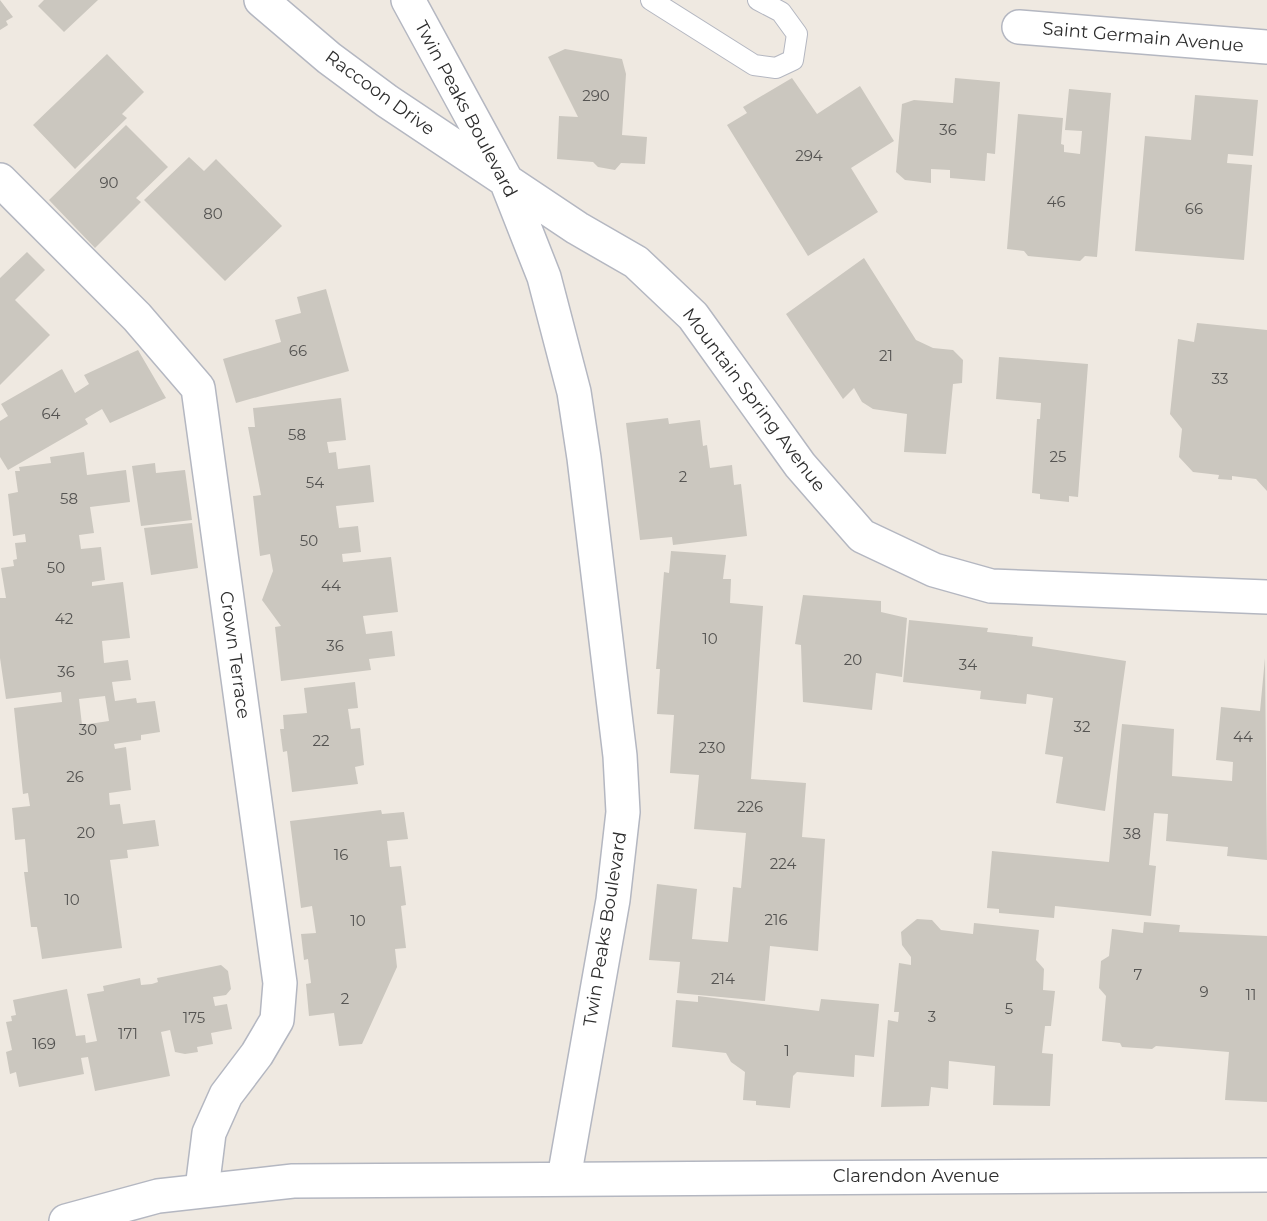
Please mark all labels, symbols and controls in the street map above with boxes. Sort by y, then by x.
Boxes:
street label: Twin Peaks Boulevard [410,17,522,201]
street label: Saint Germain Avenue [1041,17,1245,57]
street label: Raccoon Drive [321,46,439,140]
house number: 290 [582,86,610,105]
house number: 36 [939,120,957,139]
house number: 294 [795,146,823,165]
house number: 90 [99,173,119,192]
house number: 46 [1046,192,1066,211]
house number: 66 [1185,199,1203,218]
house number: 80 [203,204,223,223]
street label: Mountain Spring Avenue [678,304,830,496]
house number: 66 [289,341,307,360]
house number: 21 [879,346,893,365]
house number: 33 [1212,369,1228,388]
house number: 64 [41,404,61,423]
house number: 58 [288,425,306,444]
house number: 25 [1049,447,1067,466]
house number: 2 [679,467,687,486]
house number: 54 [306,473,324,492]
house number: 58 [60,489,78,508]
house number: 50 [300,531,318,550]
house number: 50 [47,558,65,577]
house number: 44 [321,576,341,595]
street label: Crown Terrace [215,590,255,720]
house number: 42 [55,609,73,628]
house number: 10 [702,629,718,648]
house number: 36 [326,636,344,655]
house number: 20 [844,650,862,669]
house number: 34 [959,655,977,674]
house number: 36 [57,662,75,681]
house number: 32 [1074,717,1090,736]
house number: 30 [79,720,97,739]
house number: 44 [1233,727,1253,746]
house number: 22 [312,731,330,750]
house number: 230 [699,738,726,757]
house number: 26 [66,767,84,786]
house number: 226 [737,797,763,816]
house number: 20 [77,823,95,842]
house number: 38 [1123,824,1141,843]
street label: Twin Peaks Boulevard [579,830,631,1028]
house number: 16 [334,845,348,864]
house number: 224 [770,854,796,873]
house number: 10 [64,890,80,909]
house number: 216 [764,910,788,929]
house number: 10 [350,911,366,930]
house number: 7 [1134,965,1143,984]
house number: 214 [711,969,735,988]
house number: 9 [1199,982,1209,1001]
house number: 11 [1246,985,1256,1004]
house number: 2 [341,989,349,1008]
house number: 5 [1005,999,1013,1018]
house number: 3 [928,1007,936,1026]
house number: 175 [183,1008,205,1027]
house number: 171 [118,1024,138,1043]
house number: 169 [32,1034,56,1053]
house number: 1 [784,1041,790,1060]
street label: Clarendon Avenue [833,1165,999,1187]

